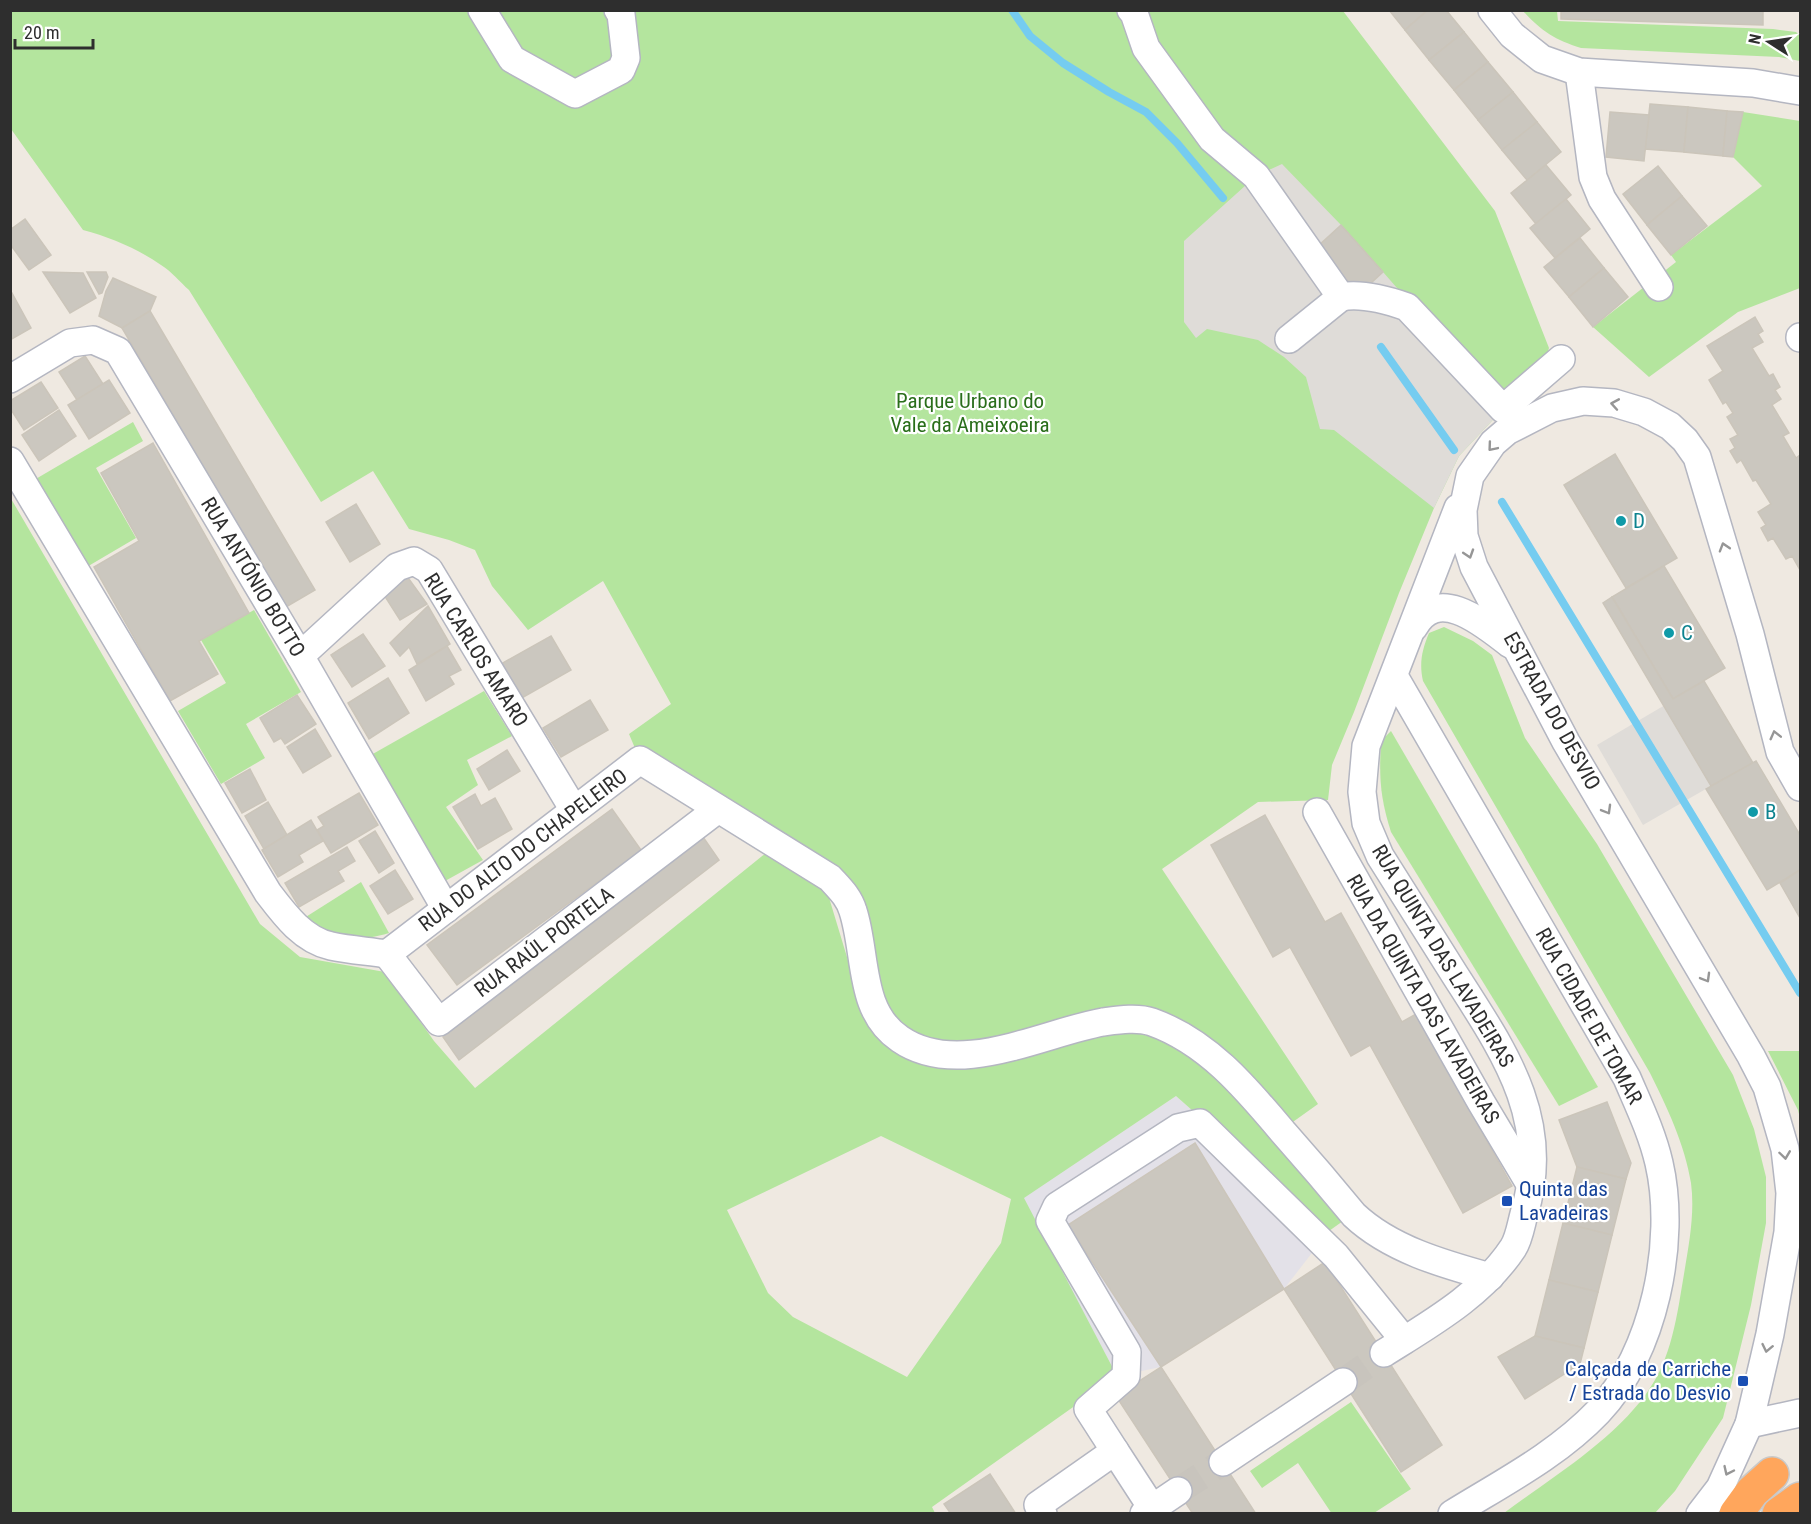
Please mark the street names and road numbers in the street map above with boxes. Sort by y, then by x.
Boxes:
street label: RUA ANTÓNIO BOTTO [196,493,310,661]
street label: RUA CARLOS AMARO [419,569,533,731]
street label: ESTRADA DO DESVIO [1499,628,1605,794]
street label: RUA DO ALTO DO CHAPELEIRO [414,764,632,936]
street label: RUA QUINTA DAS LAVADEIRAS [1367,841,1519,1072]
street label: RUA DA QUINTA DAS LAVADEIRAS [1342,870,1504,1128]
street label: RUA RAÚL PORTELA [470,882,618,1002]
street label: RUA CIDADE DE TOMAR [1531,924,1647,1108]

